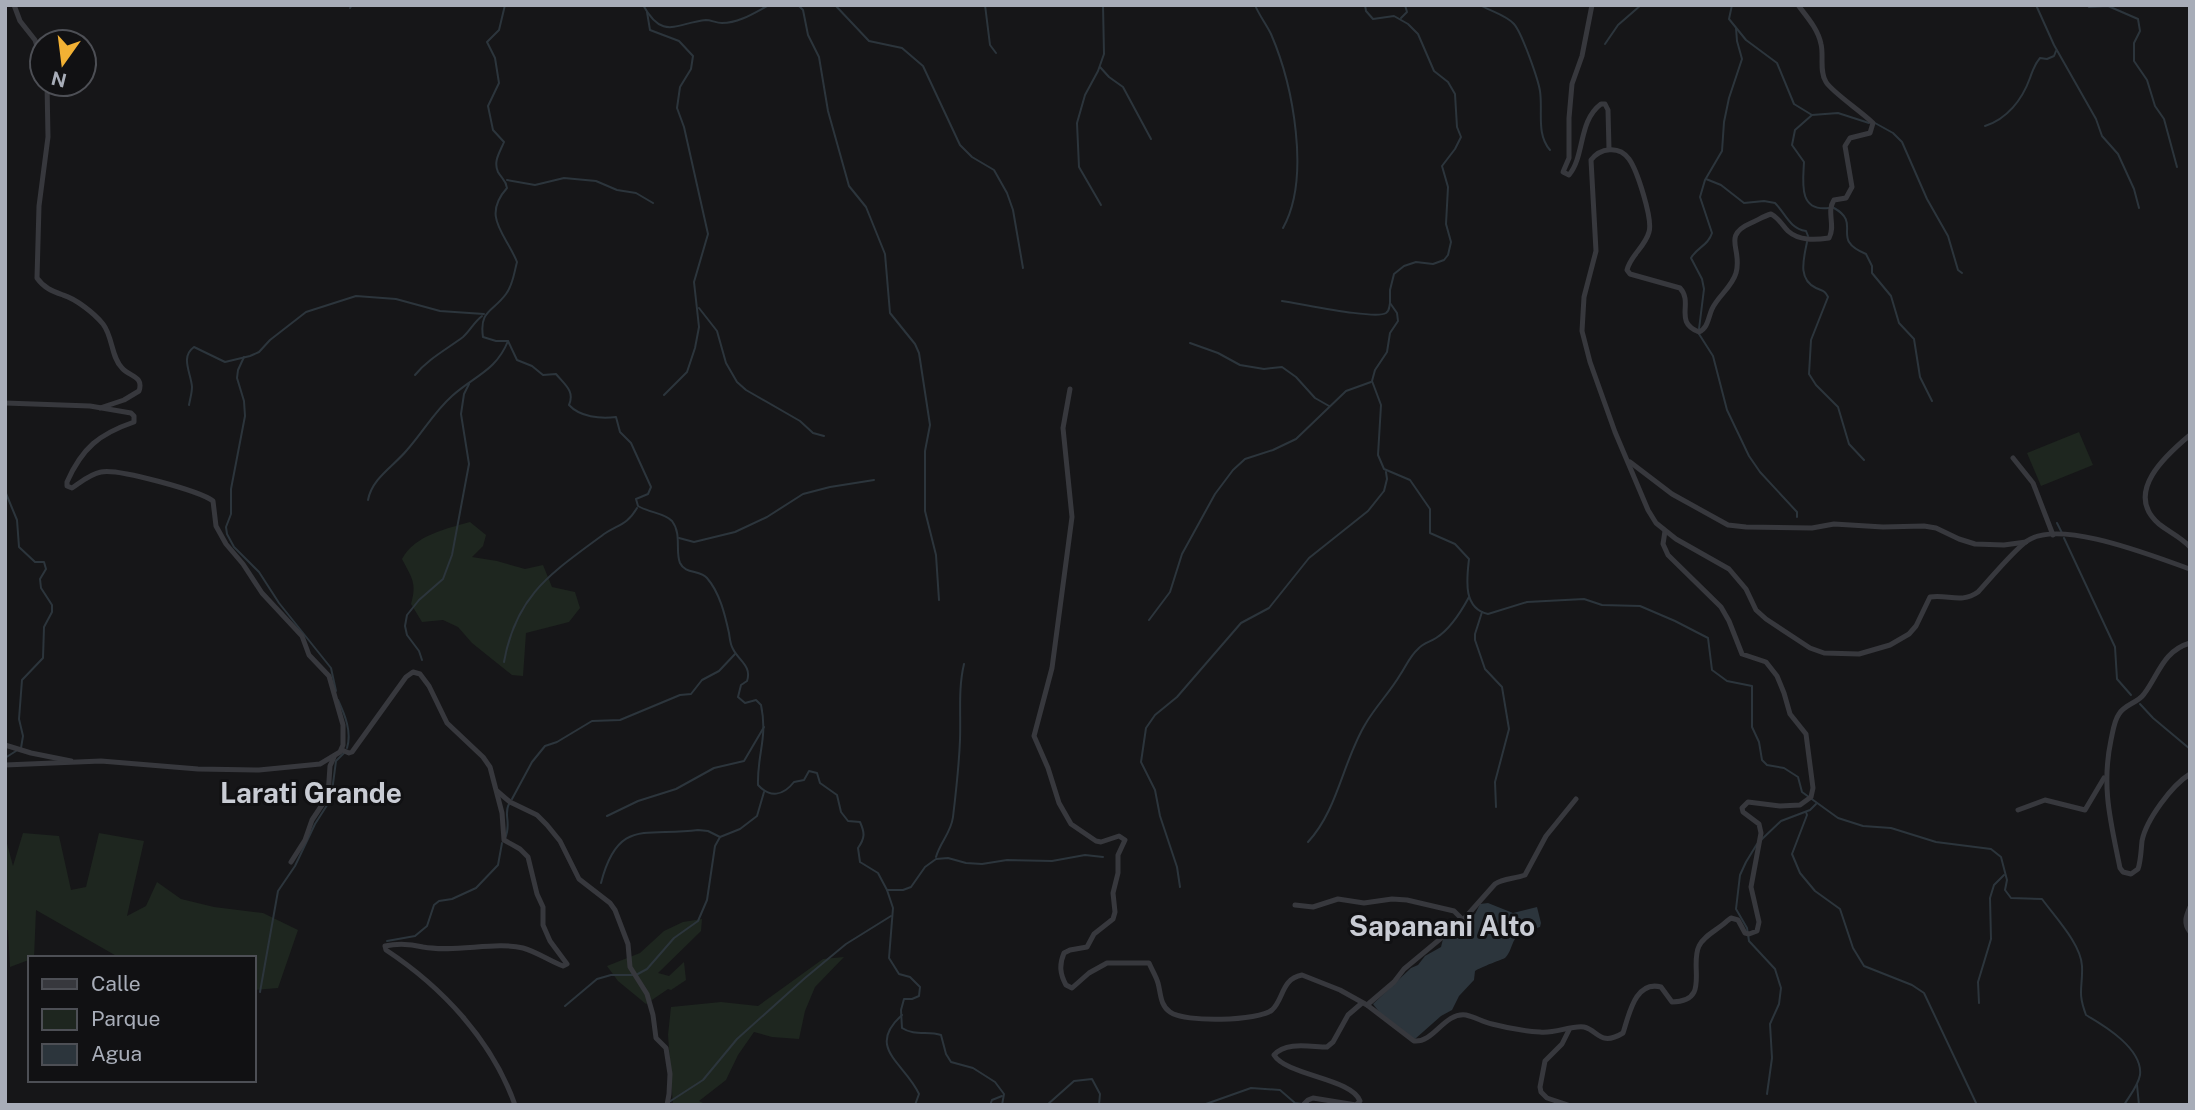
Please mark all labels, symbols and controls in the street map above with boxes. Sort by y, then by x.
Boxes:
north arrow [28,28,98,98]
text: N [49,67,69,92]
district label: Larati Grande [220,776,402,809]
district label: Sapanani Alto [1349,909,1535,942]
legend [28,956,256,1082]
text: Calle [91,971,141,996]
text: Parque [91,1006,160,1031]
text: Agua [91,1041,142,1066]

